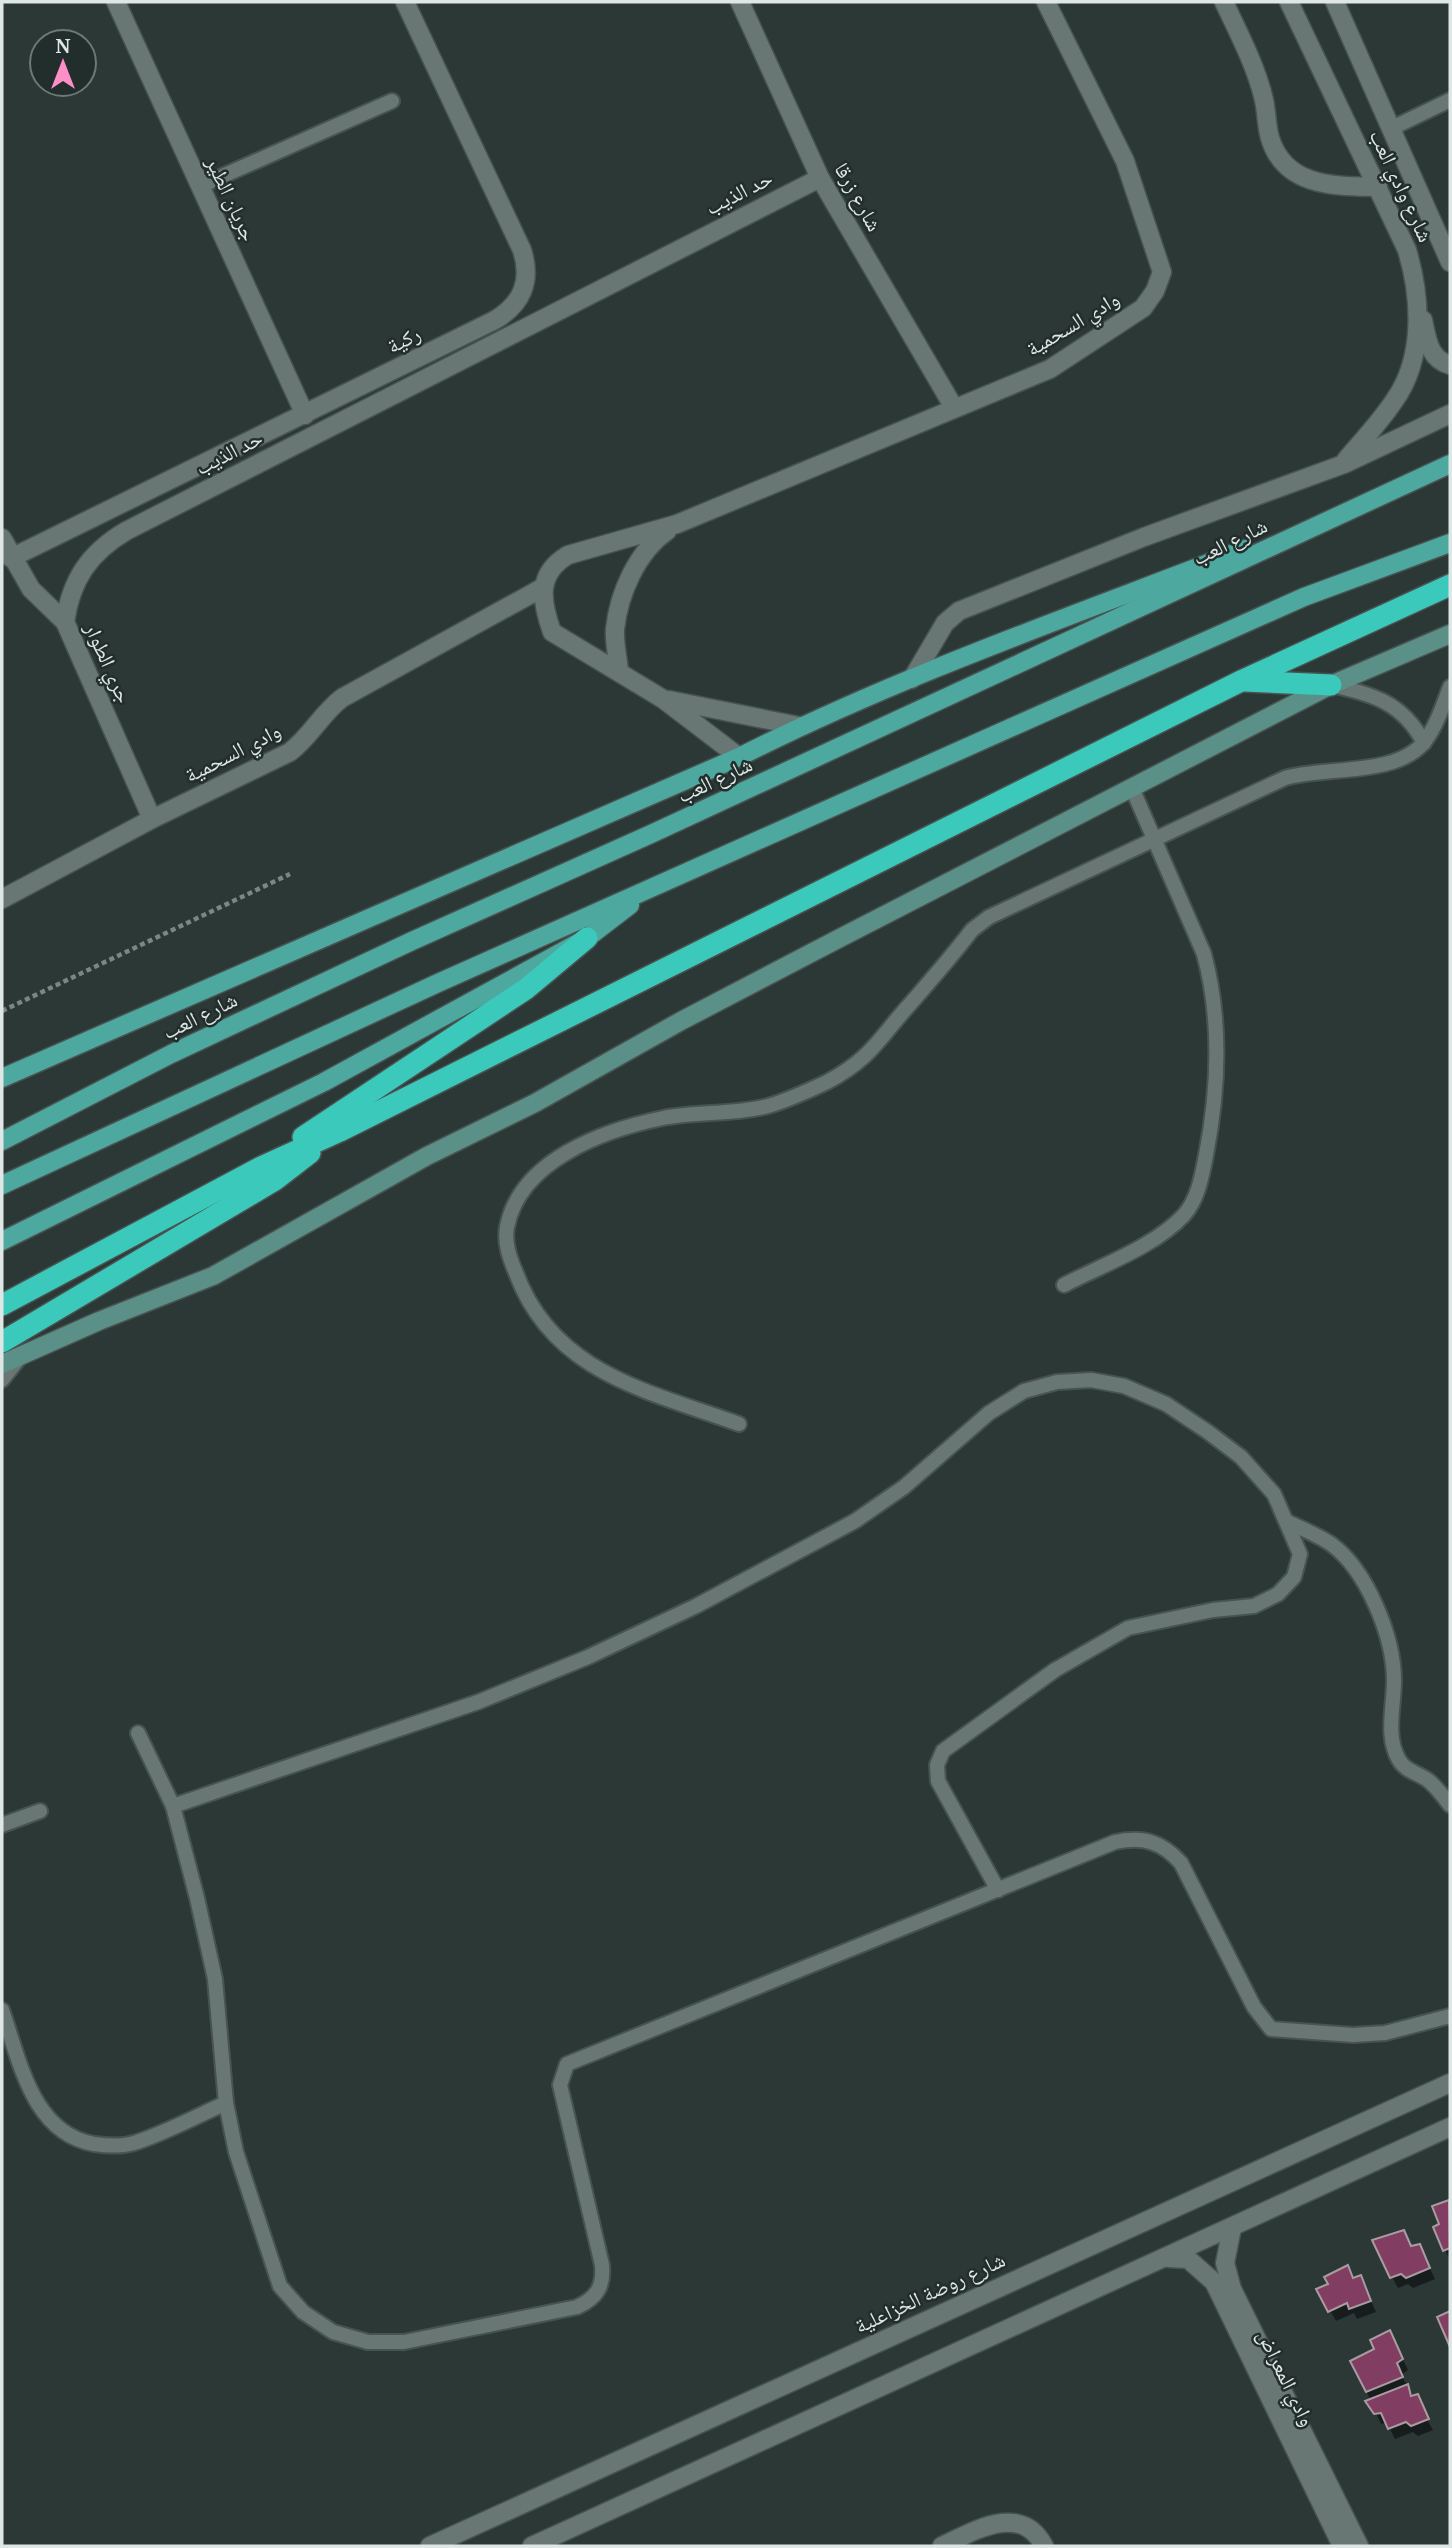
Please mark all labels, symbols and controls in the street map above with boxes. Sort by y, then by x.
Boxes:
north arrow [28,28,98,98]
text: N [56,33,71,65]
street label: شارع وادي العب [1357,125,1440,249]
street label: جريان الطير [193,151,264,248]
street label: شارع زرقا [822,157,889,239]
street label: حد الذيب [700,163,780,227]
street label: وادي السحمية [1021,284,1128,368]
street label: ركية [382,319,428,366]
street label: حد الذيب [190,423,270,487]
street label: شارع العب [1188,511,1275,577]
street label: جري الطوار [72,617,139,710]
street label: وادي السحمية [180,716,289,794]
street label: شارع العب [672,750,760,815]
street label: شارع العب [158,985,245,1051]
street label: شارع روضة الخزاعلية [850,2245,1012,2346]
street label: وادي المعراض [1245,2324,1322,2434]

